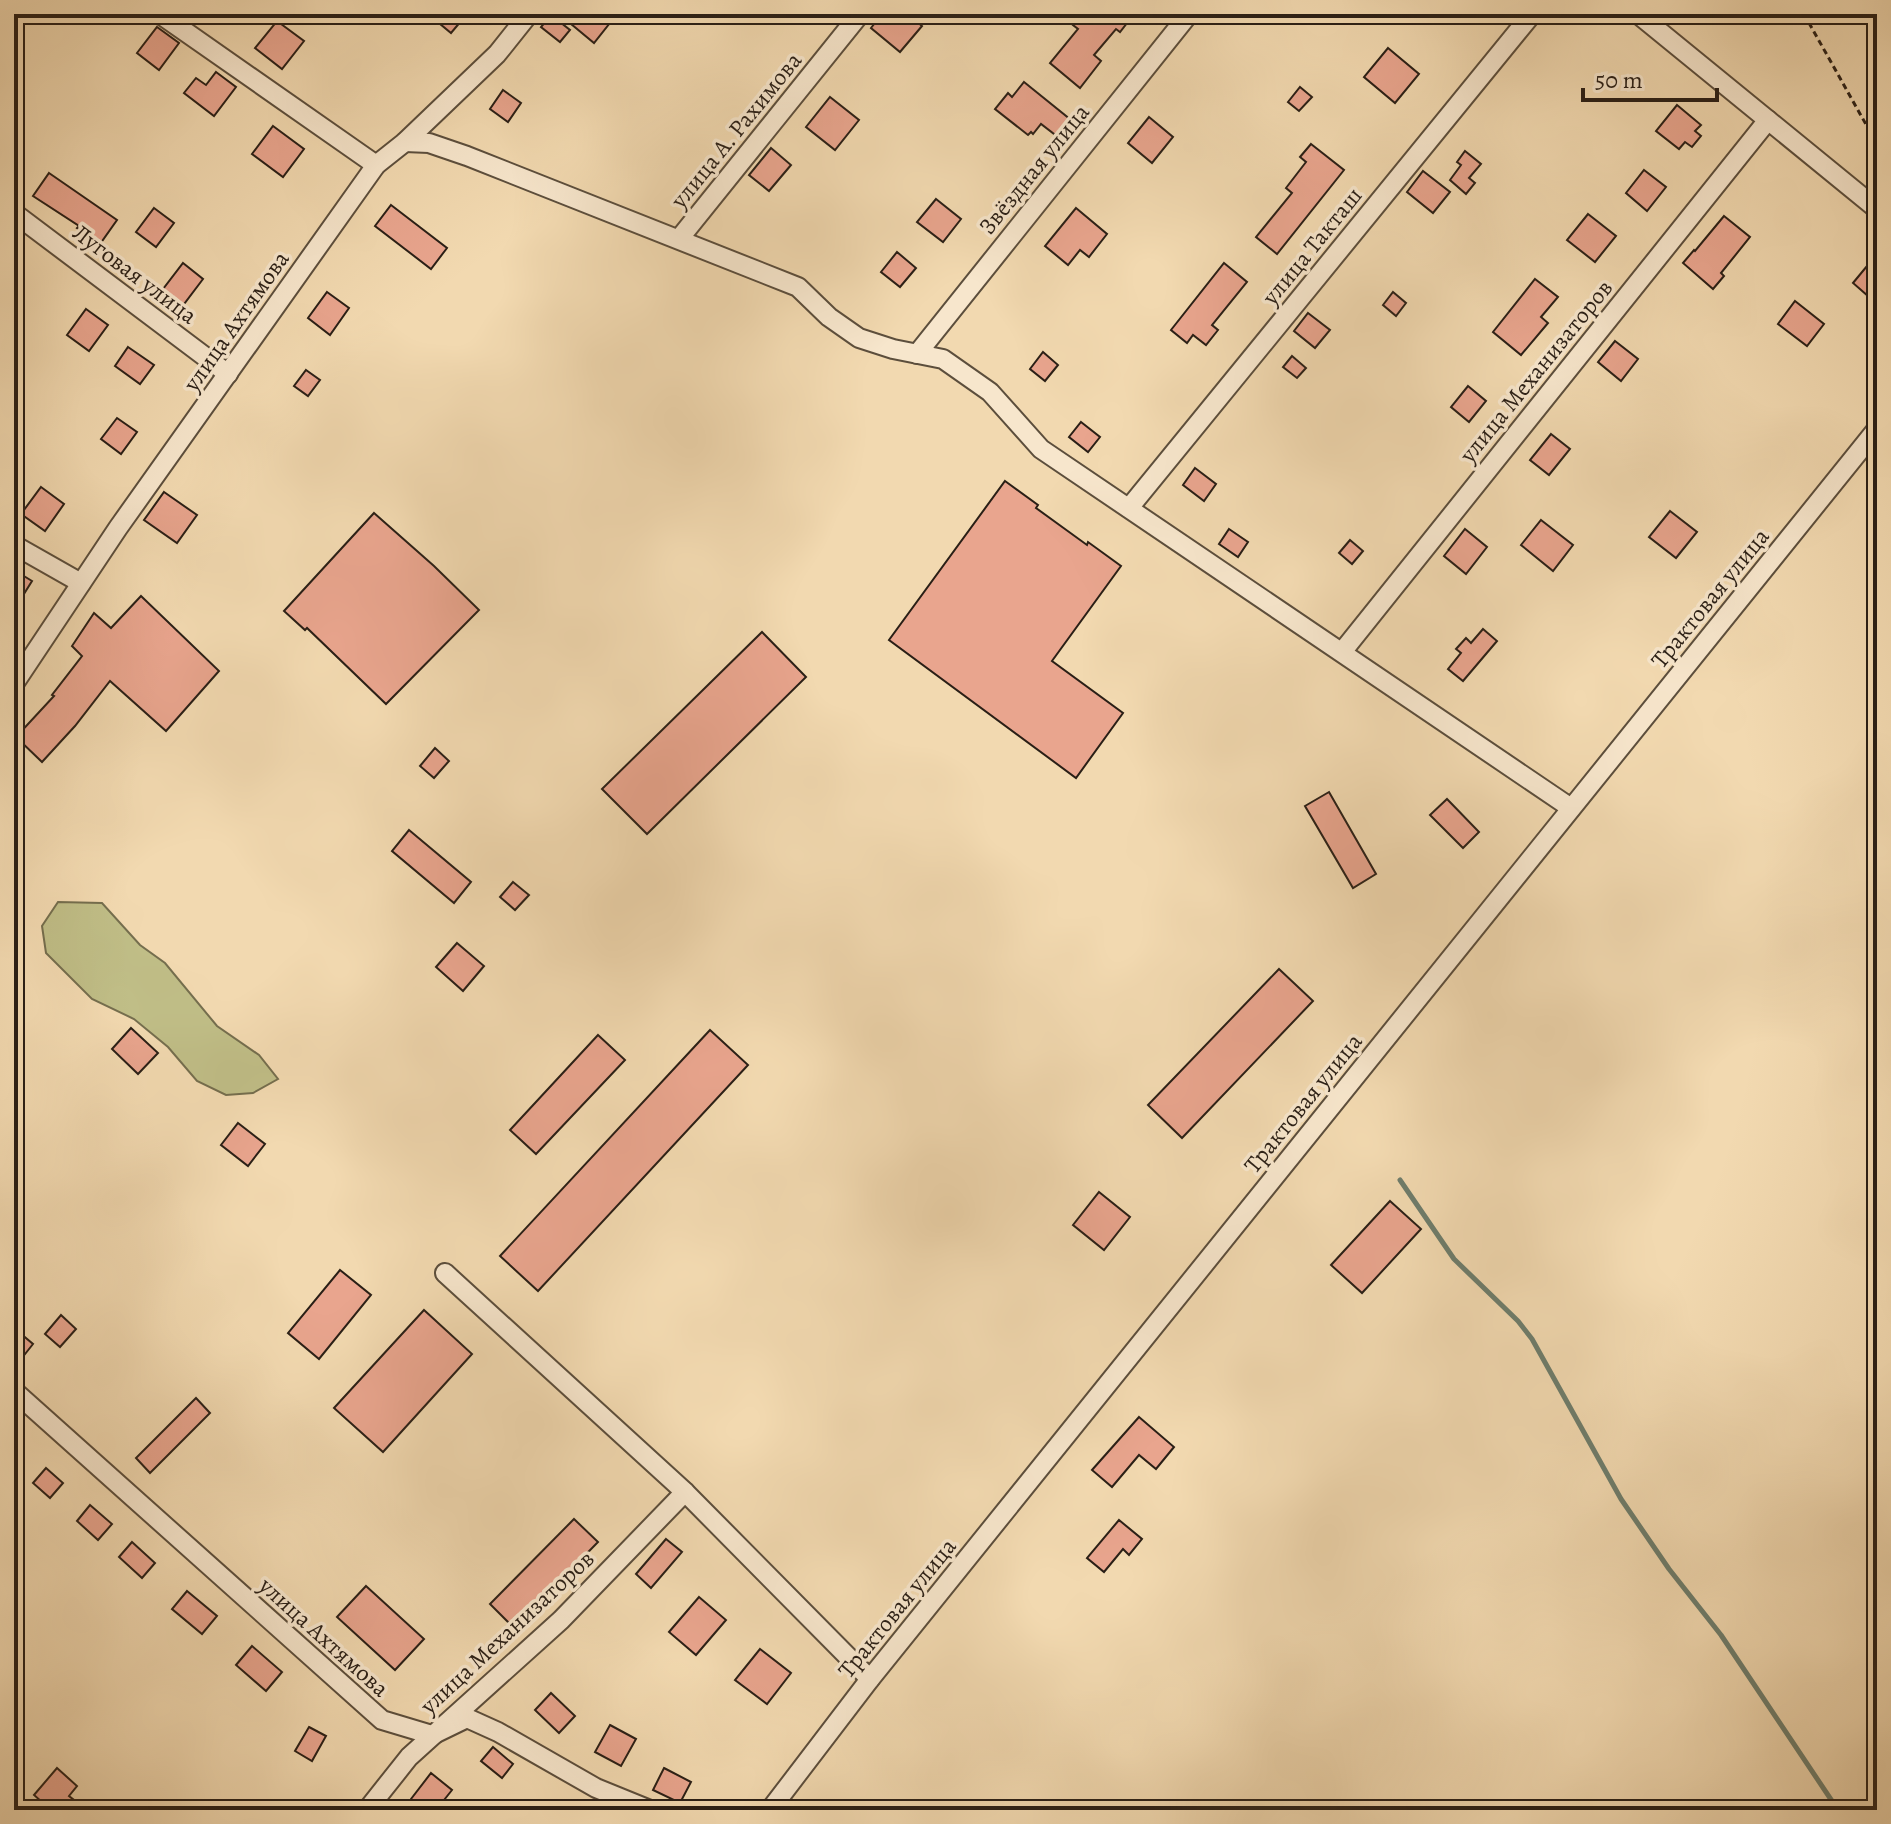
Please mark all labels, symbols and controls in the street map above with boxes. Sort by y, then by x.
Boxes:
street label: улица А. Рахимова [663,45,809,215]
scale bar [1583,52,1717,102]
text: 50 m [1595,64,1643,96]
street label: Звёздная улица [971,97,1097,241]
street label: улица Такташ [1254,180,1369,312]
street label: Луговая улица [66,217,204,331]
street label: улица Ахтямова [175,244,296,398]
street label: улица Механизаторов [1451,273,1620,470]
street label: Трактовая улица [1644,521,1776,675]
street label: Трактовая улица [1237,1026,1369,1180]
street label: Трактовая улица [831,1531,963,1685]
street label: улица Механизаторов [412,1543,601,1722]
street label: улица Ахтямова [251,1569,396,1704]

